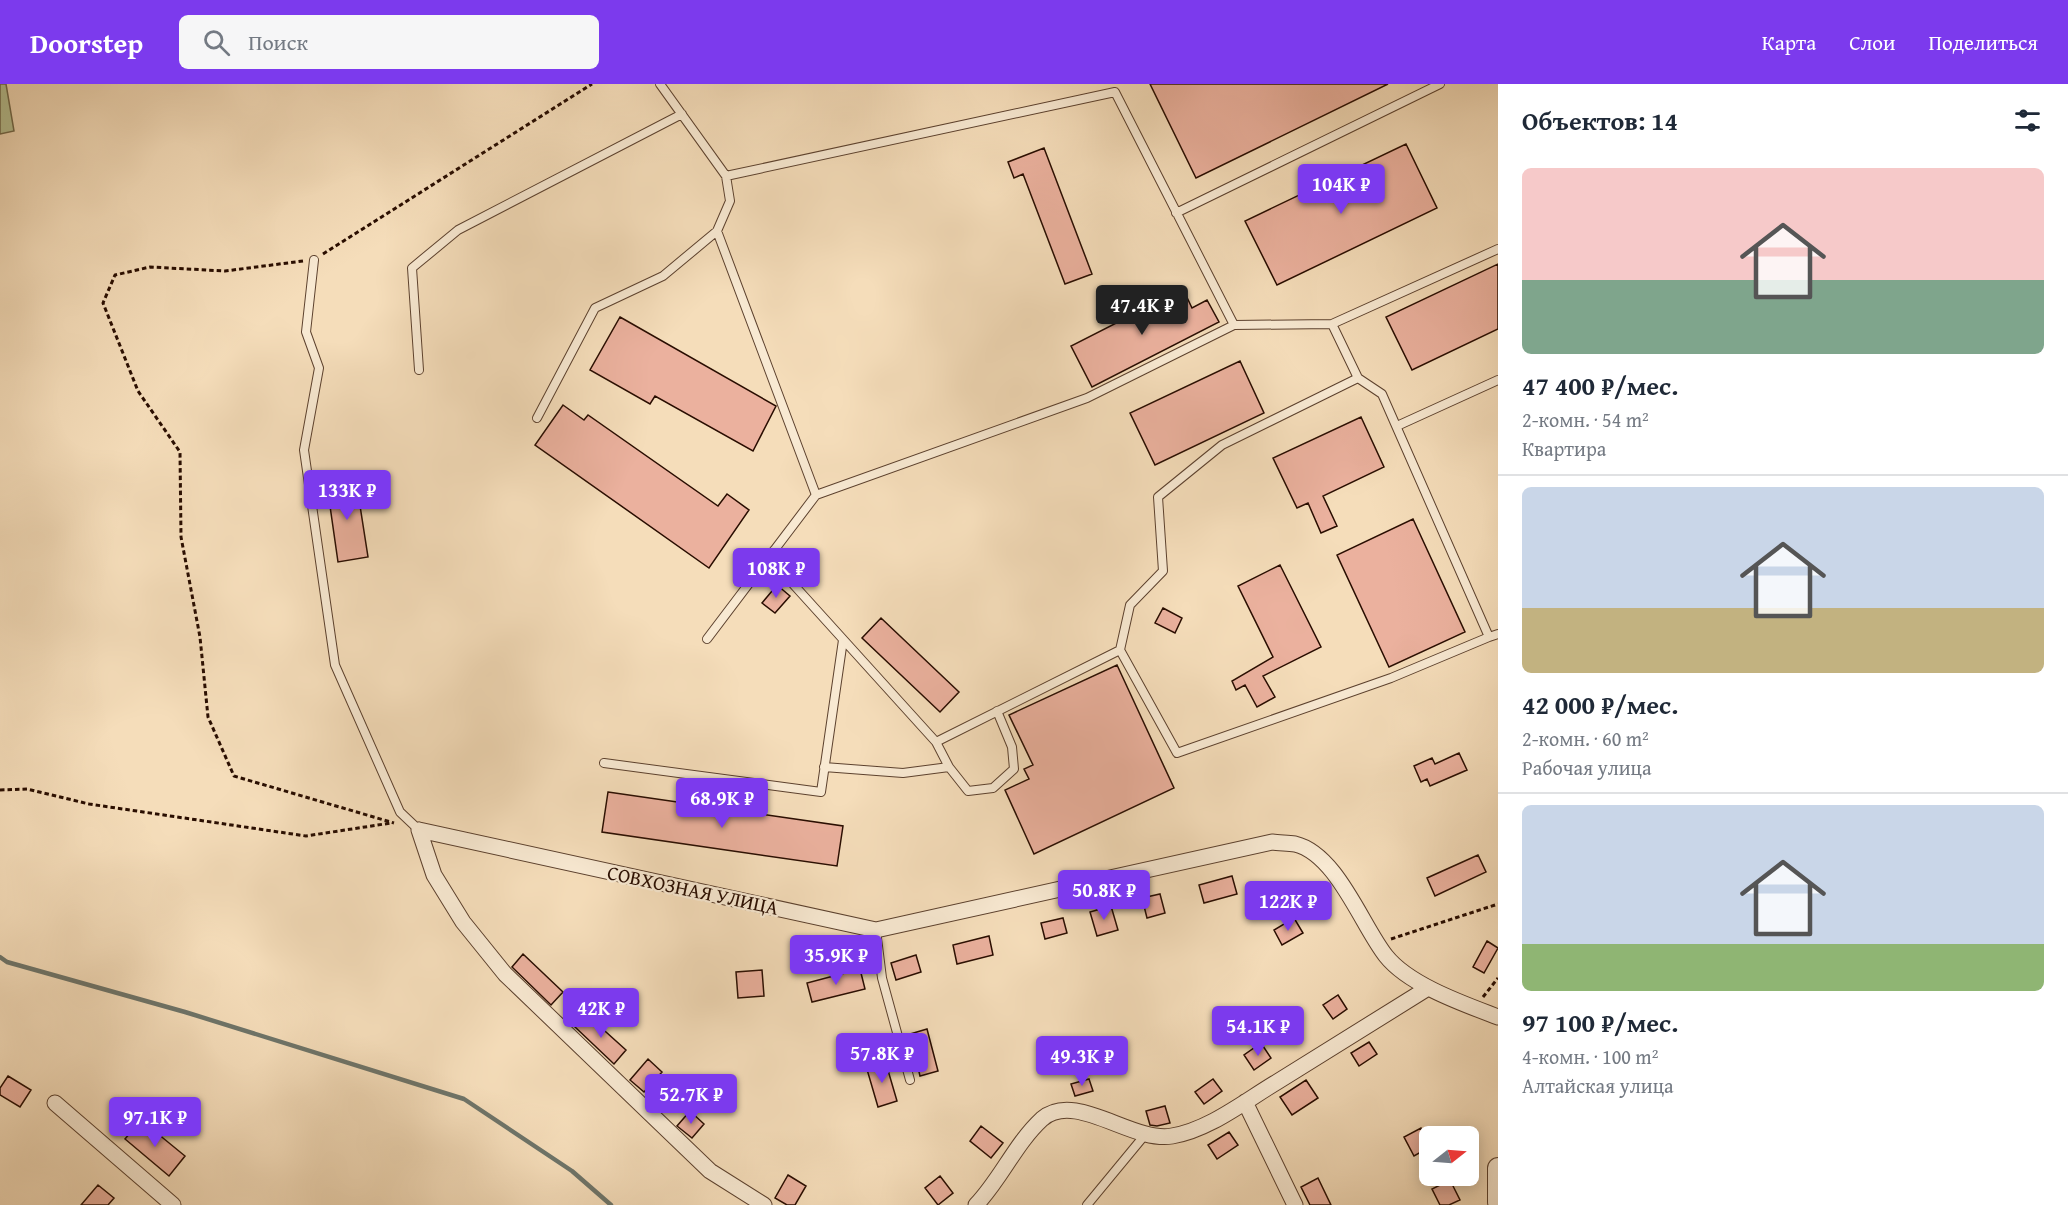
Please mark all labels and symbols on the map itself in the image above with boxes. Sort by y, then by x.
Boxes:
pin: 104K ₽ [1292,164,1390,215]
pin: 47.4K ₽ [1087,285,1197,336]
pin: 133K ₽ [298,470,396,521]
pin: 108K ₽ [727,548,825,599]
pin: 68.9K ₽ [667,778,777,829]
street label: СОВХОЗНАЯ УЛИЦА [605,857,781,922]
pin: 50.8K ₽ [1049,870,1159,921]
pin: 122K ₽ [1239,881,1337,932]
pin: 35.9K ₽ [781,935,891,986]
pin: 42K ₽ [559,988,643,1039]
pin: 54.1K ₽ [1203,1006,1313,1057]
pin: 57.8K ₽ [827,1033,937,1084]
pin: 49.3K ₽ [1027,1036,1137,1087]
pin: 52.7K ₽ [636,1074,746,1125]
pin: 97.1K ₽ [100,1097,210,1148]
north arrow [1419,1126,1479,1186]

